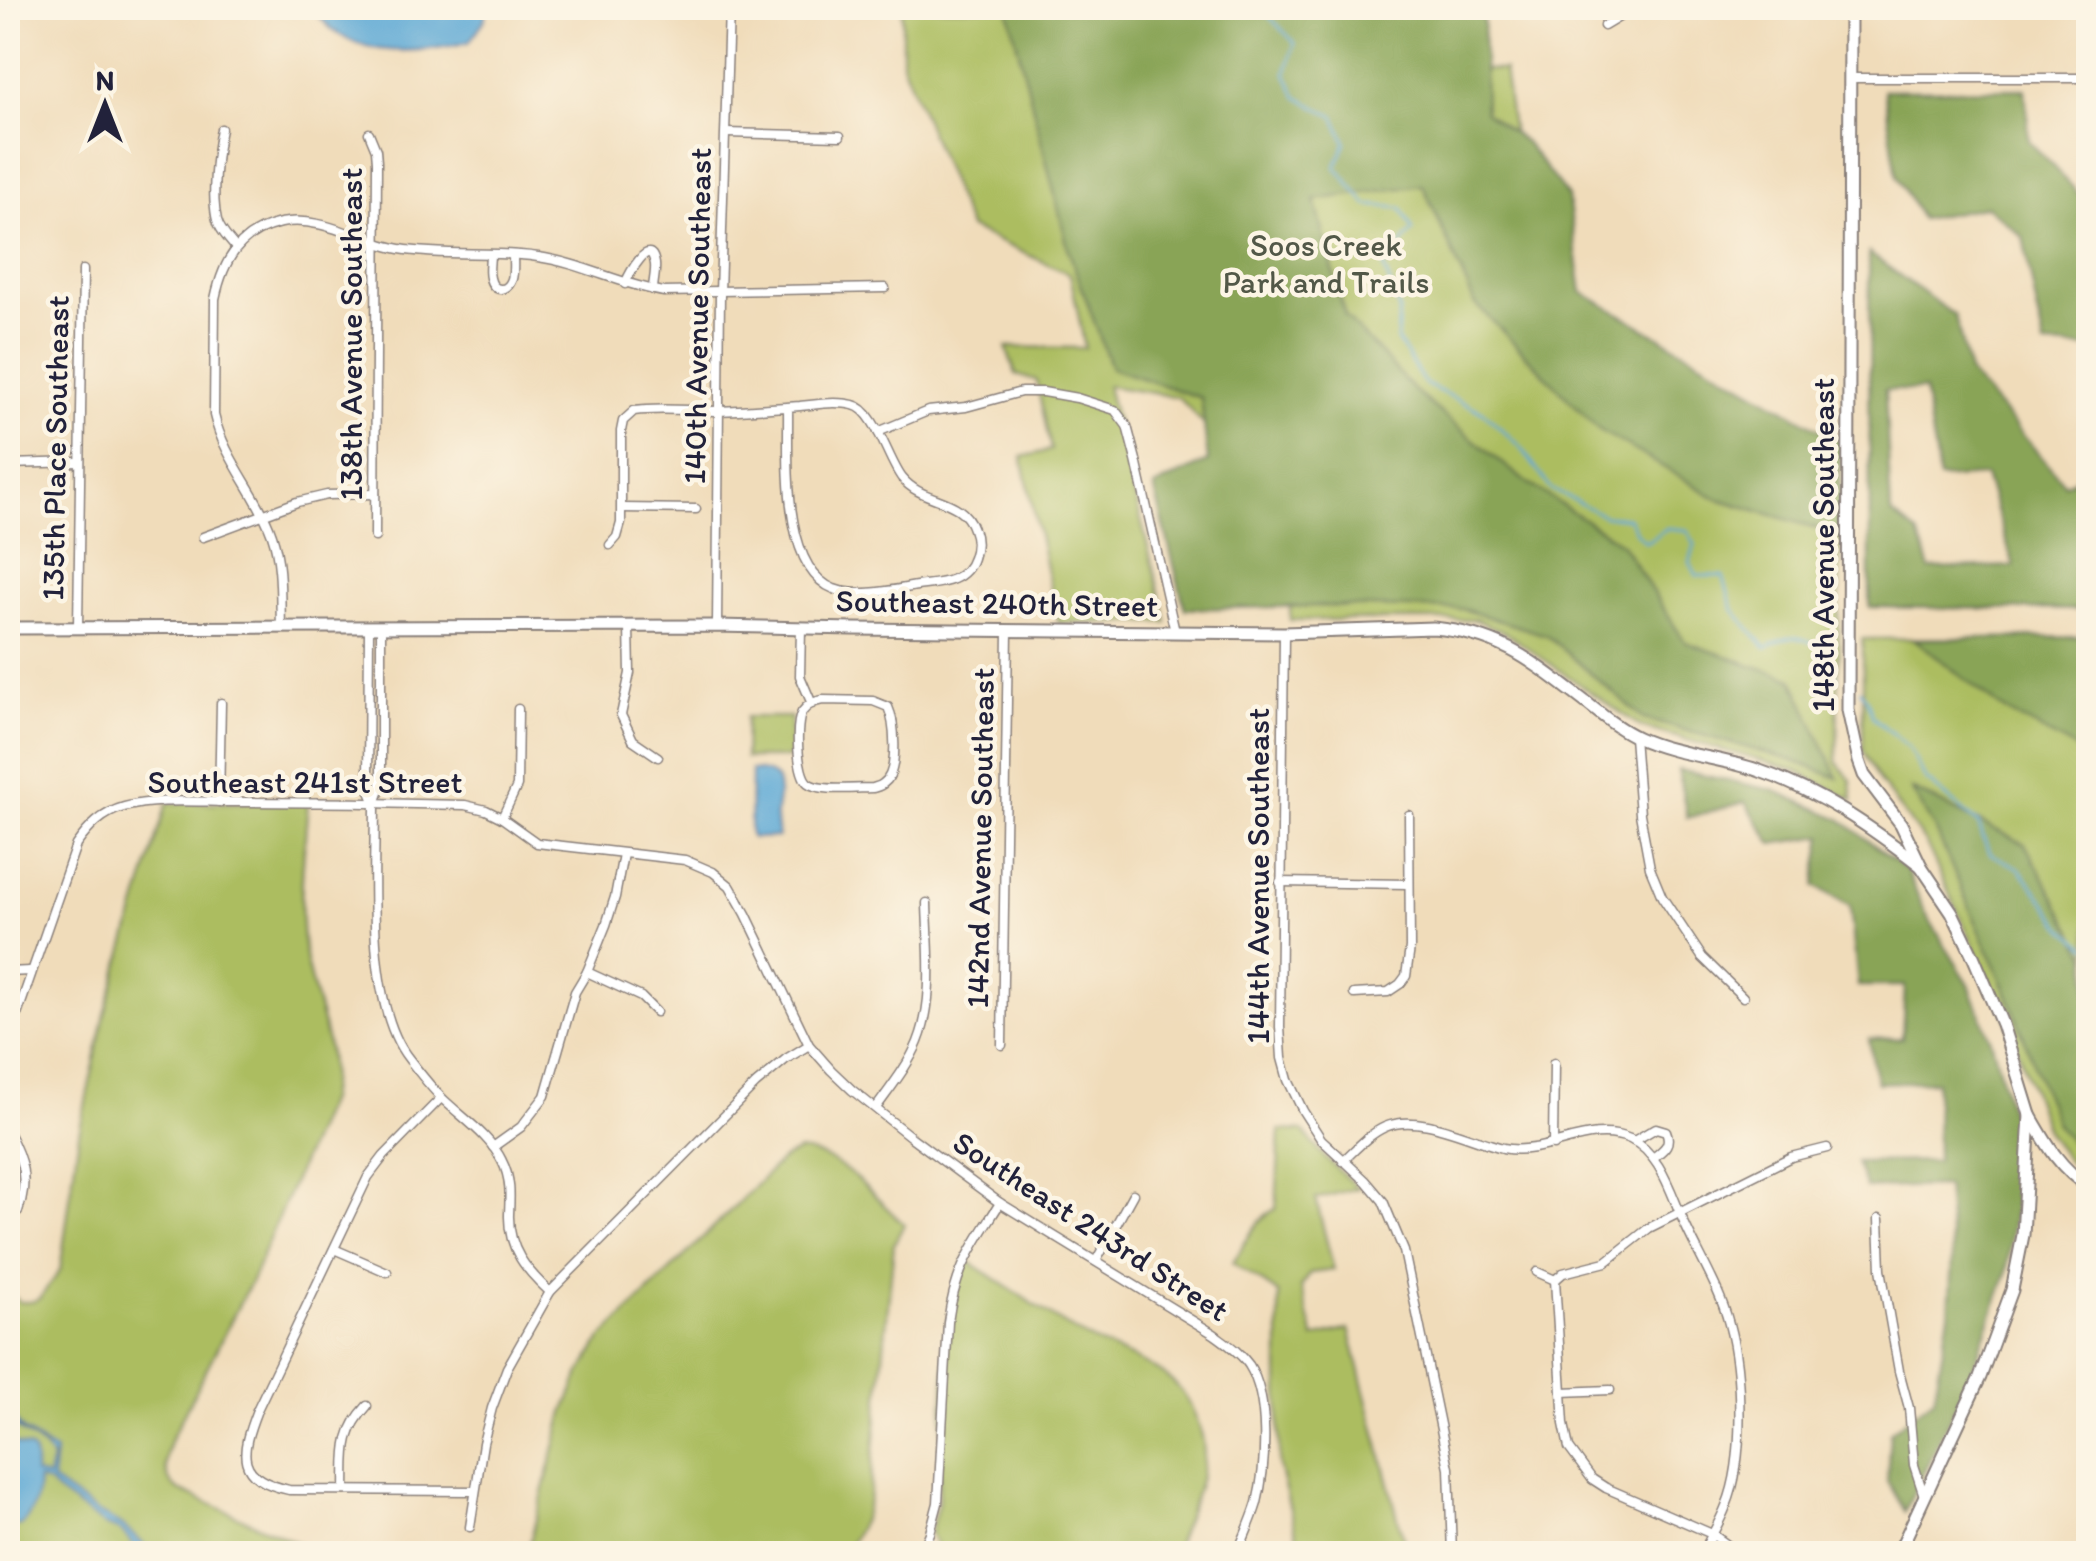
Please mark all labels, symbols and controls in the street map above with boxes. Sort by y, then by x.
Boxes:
north arrow [55,55,155,155]
text: N [96,63,114,97]
street label: 140th Avenue Southeast [675,147,719,485]
street label: 138th Avenue Southeast [332,168,370,500]
park label: Soos Creek Park and Trails [1222,226,1430,301]
street label: 135th Place Southeast [33,295,77,601]
street label: 148th Avenue Southeast [1804,378,1842,712]
street label: Southeast 240th Street [835,581,1159,625]
street label: 142nd Avenue Southeast [958,667,1002,1009]
street label: 144th Avenue Southeast [1239,708,1277,1044]
street label: Southeast 241st Street [148,763,462,801]
street label: Southeast 243rd Street [946,1123,1236,1329]

